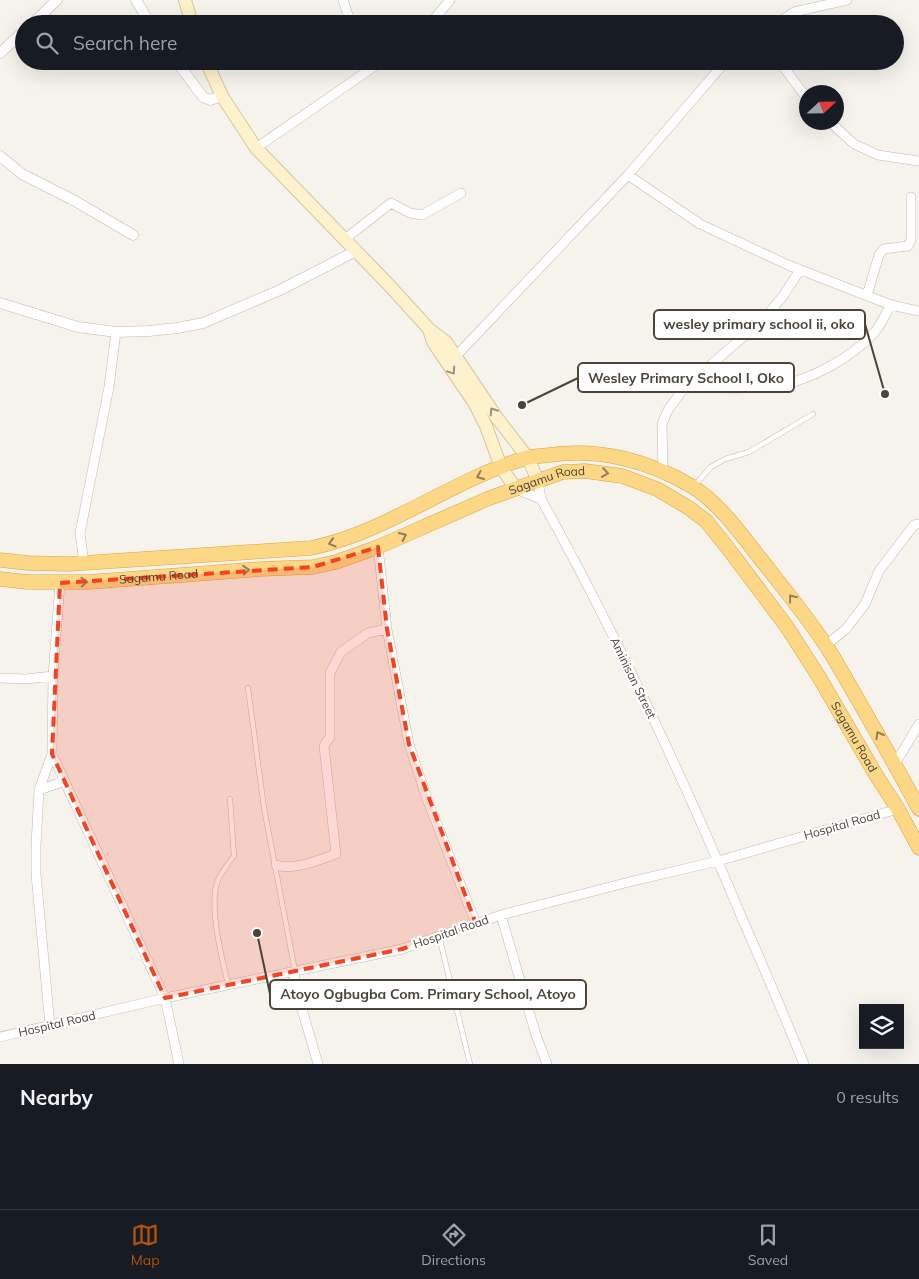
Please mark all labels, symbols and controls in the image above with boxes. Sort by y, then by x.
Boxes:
search box [15,15,904,70]
icon: search [33,29,61,57]
text: Search here [73,31,177,55]
north arrow [799,85,844,130]
callout: wesley primary school ii, oko [654,310,865,339]
text: wesley primary school ii, oko [663,315,855,333]
callout: Wesley Primary School I, Oko [578,363,794,392]
one-way arrow [446,365,455,375]
text: Wesley Primary School I, Oko [588,369,784,387]
one-way arrow [489,408,499,417]
street label: Sagamu Road [506,463,585,498]
one-way arrow [601,468,609,478]
one-way arrow [476,470,485,481]
one-way arrow [398,532,407,542]
one-way arrow [329,537,337,547]
one-way arrow [242,565,250,576]
street label: Sagamu Road [119,566,199,587]
one-way arrow [80,577,88,587]
one-way arrow [789,595,797,604]
street label: Aminisan Street [607,635,660,721]
street label: Sagamu Road [828,699,881,775]
one-way arrow [875,732,885,741]
street label: Hospital Road [802,806,882,843]
street label: Hospital Road [411,912,491,951]
callout: Atoyo Ogbugba Com. Primary School, Atoyo [270,980,586,1009]
text: Atoyo Ogbugba Com. Primary School, Atoyo [280,985,576,1003]
map controls [859,1004,904,1049]
button: layers [859,1004,904,1049]
street label: Hospital Road [17,1007,97,1040]
text: Nearby [20,1084,93,1110]
text: 0 results [836,1087,899,1107]
tab: Map [131,1221,160,1269]
tab: Directions [421,1221,486,1269]
tab: Saved [748,1221,788,1269]

